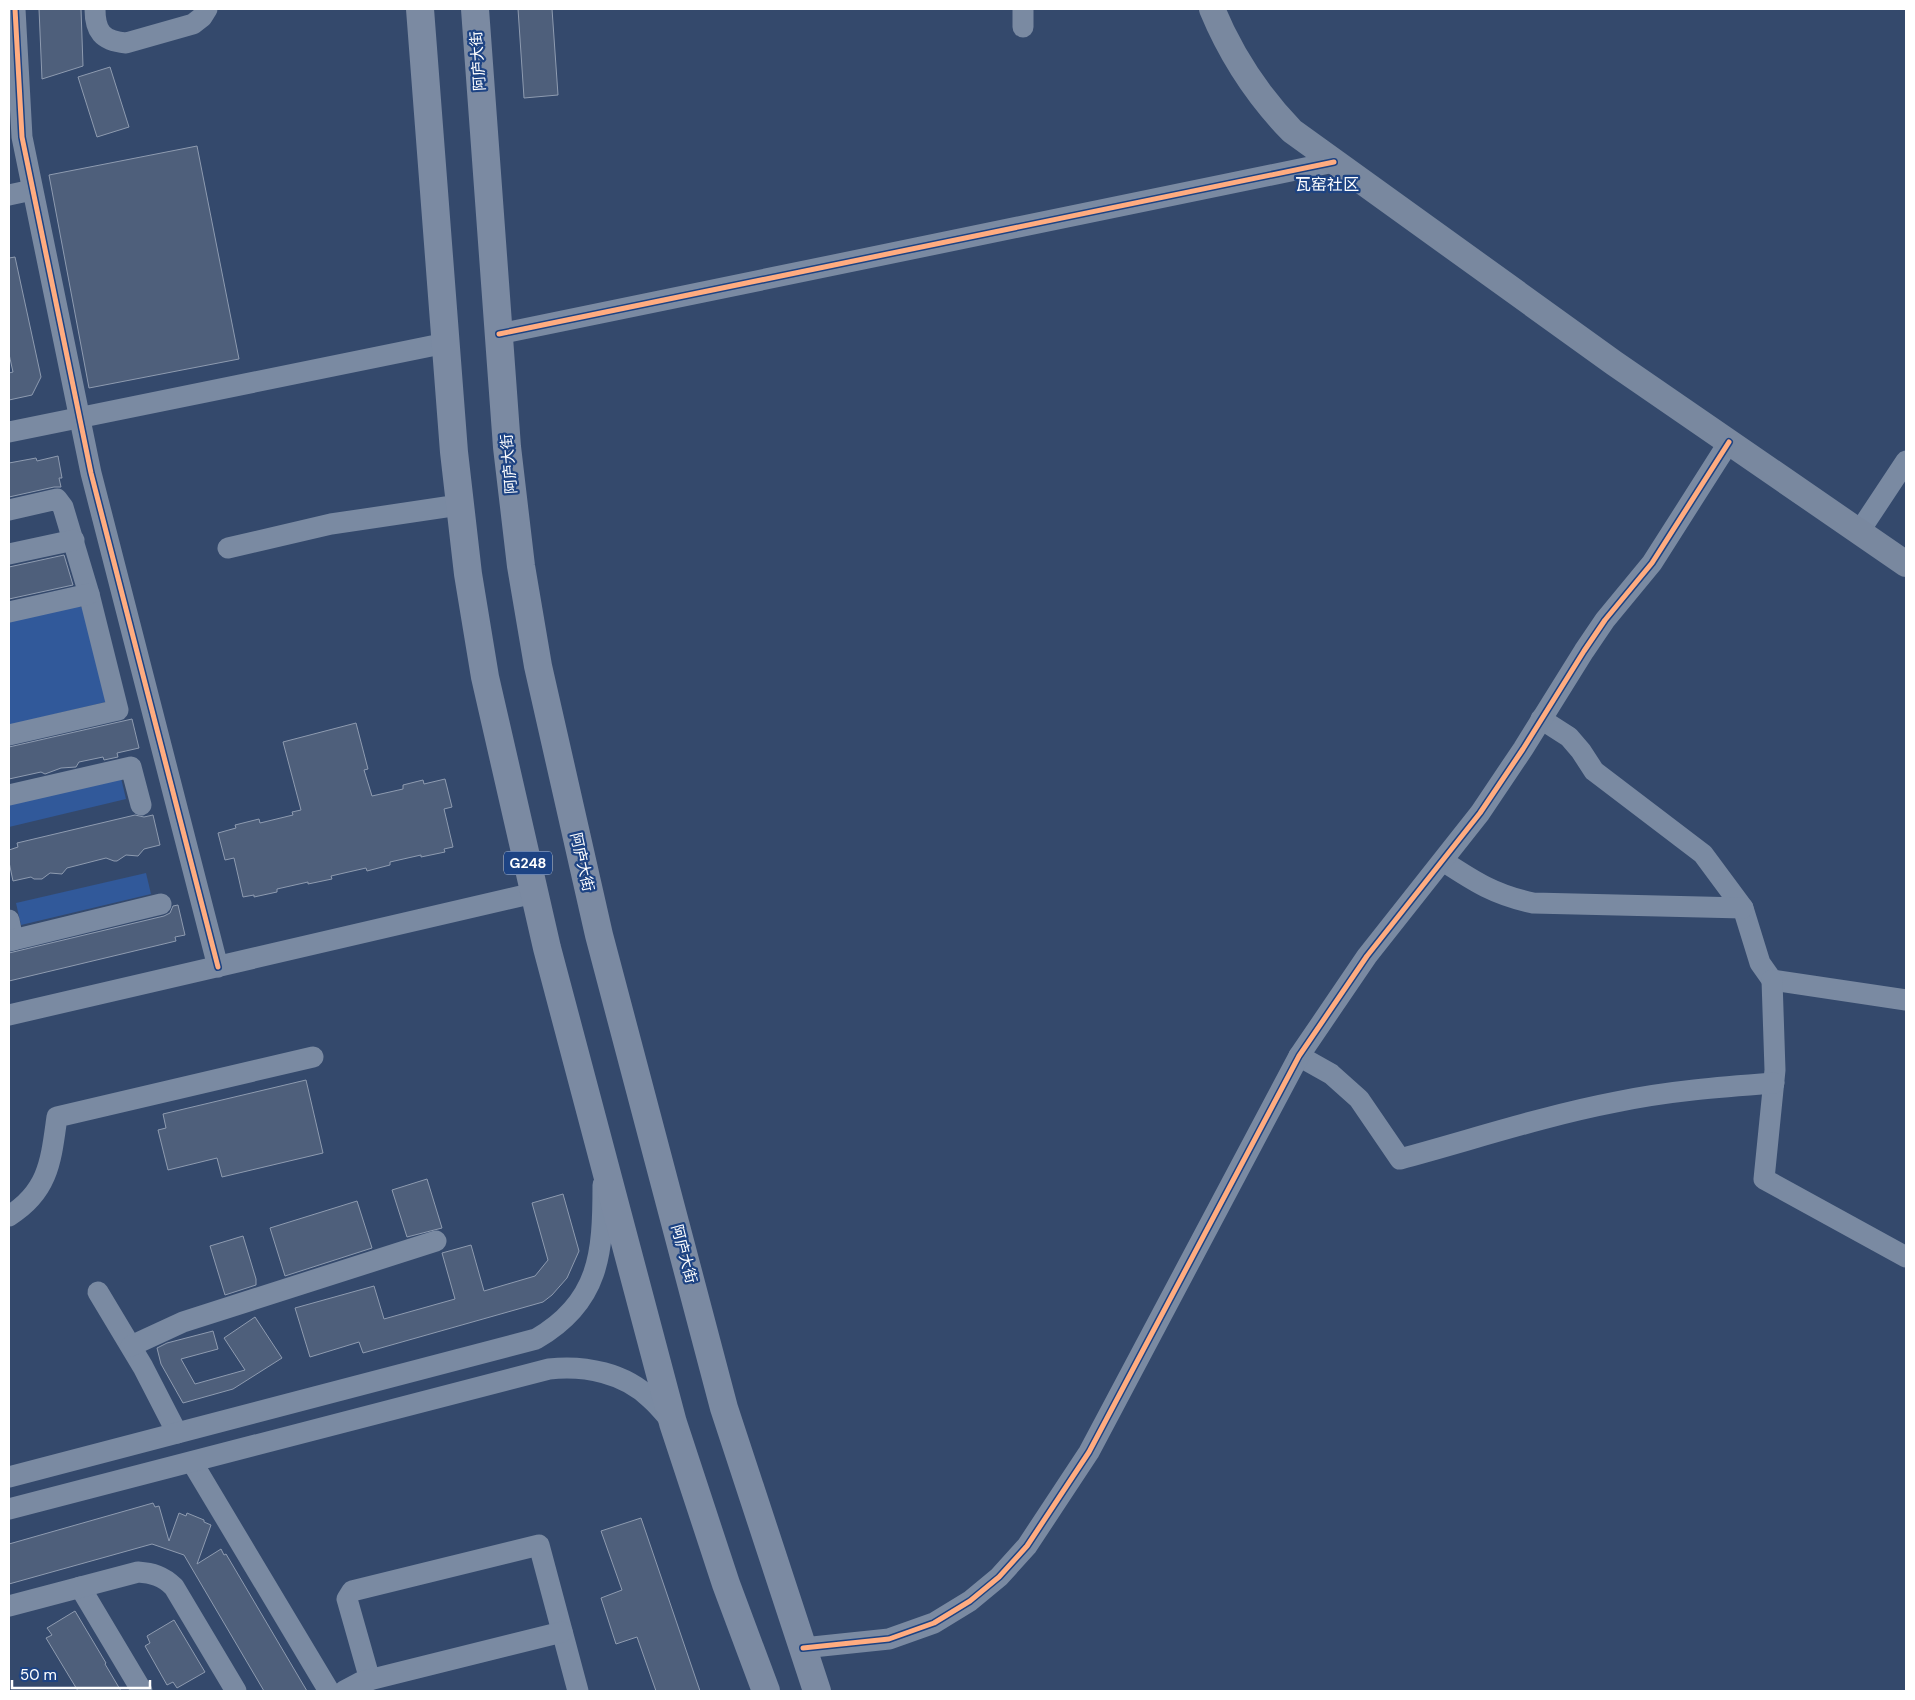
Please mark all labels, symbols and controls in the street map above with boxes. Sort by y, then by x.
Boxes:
street label: 阿庐大街 [466,30,490,92]
district label: 瓦窑社区 [1295,174,1359,195]
street label: 阿庐大街 [496,433,522,495]
street label: 阿庐大街 [566,831,598,893]
road number: G248 [504,851,552,874]
street label: 阿庐大街 [667,1222,701,1286]
scale bar [12,1658,150,1690]
text: 50 m [20,1665,57,1685]

